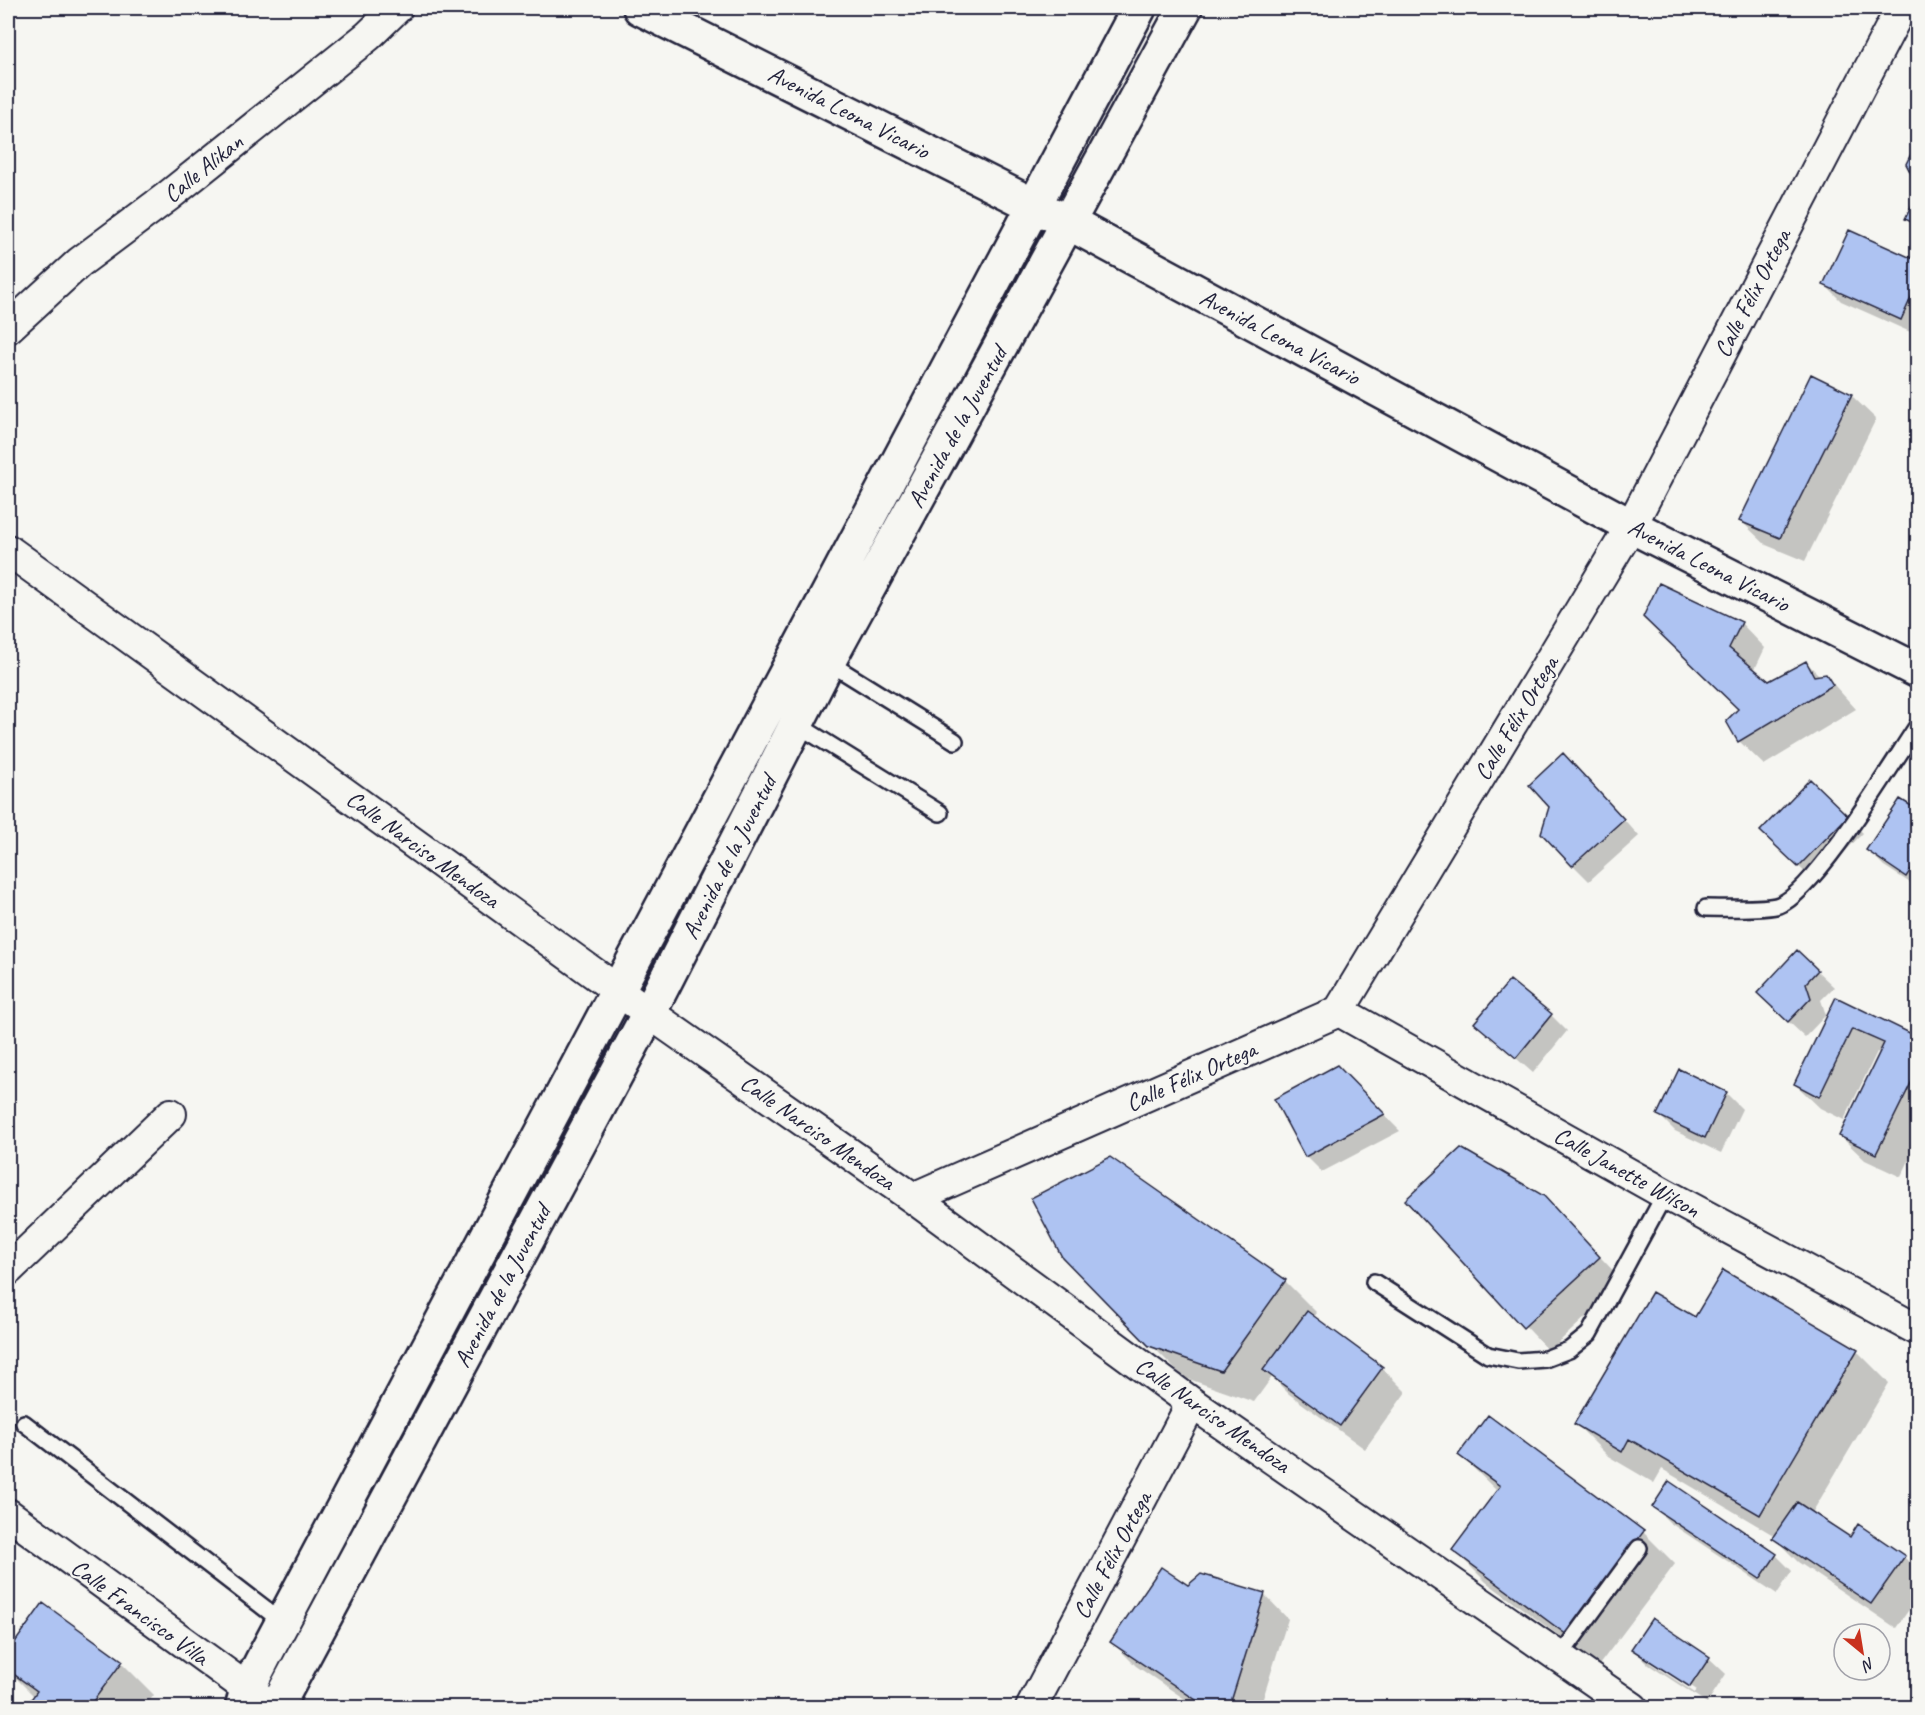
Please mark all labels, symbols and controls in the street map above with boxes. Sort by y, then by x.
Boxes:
street label: Avenida Leona Vicario [763,58,936,166]
street label: Calle Alikan [157,127,249,209]
street label: Calle Félix Ortega [1707,222,1798,362]
street label: Avenida Leona Vicario [1195,282,1366,392]
street label: Avenida de la Juventud [900,338,1015,513]
street label: Avenida Leona Vicario [1623,511,1796,619]
street label: Calle Félix Ortega [1467,649,1566,786]
street label: Avenida de la Juventud [675,767,785,944]
street label: Calle Narciso Mendoza [341,783,507,915]
street label: Calle Félix Ortega [1121,1033,1263,1118]
street label: Calle Narciso Mendoza [735,1068,902,1197]
street label: Calle Janette Wilson [1549,1120,1705,1225]
street label: Avenida de la Juventud [447,1197,559,1372]
street label: Calle Narciso Mendoza [1130,1351,1297,1480]
street label: Calle Félix Ortega [1066,1484,1159,1624]
street label: Calle Francisco Villa [65,1552,216,1673]
north arrow [1832,1622,1892,1682]
text: N [1857,1653,1878,1677]

